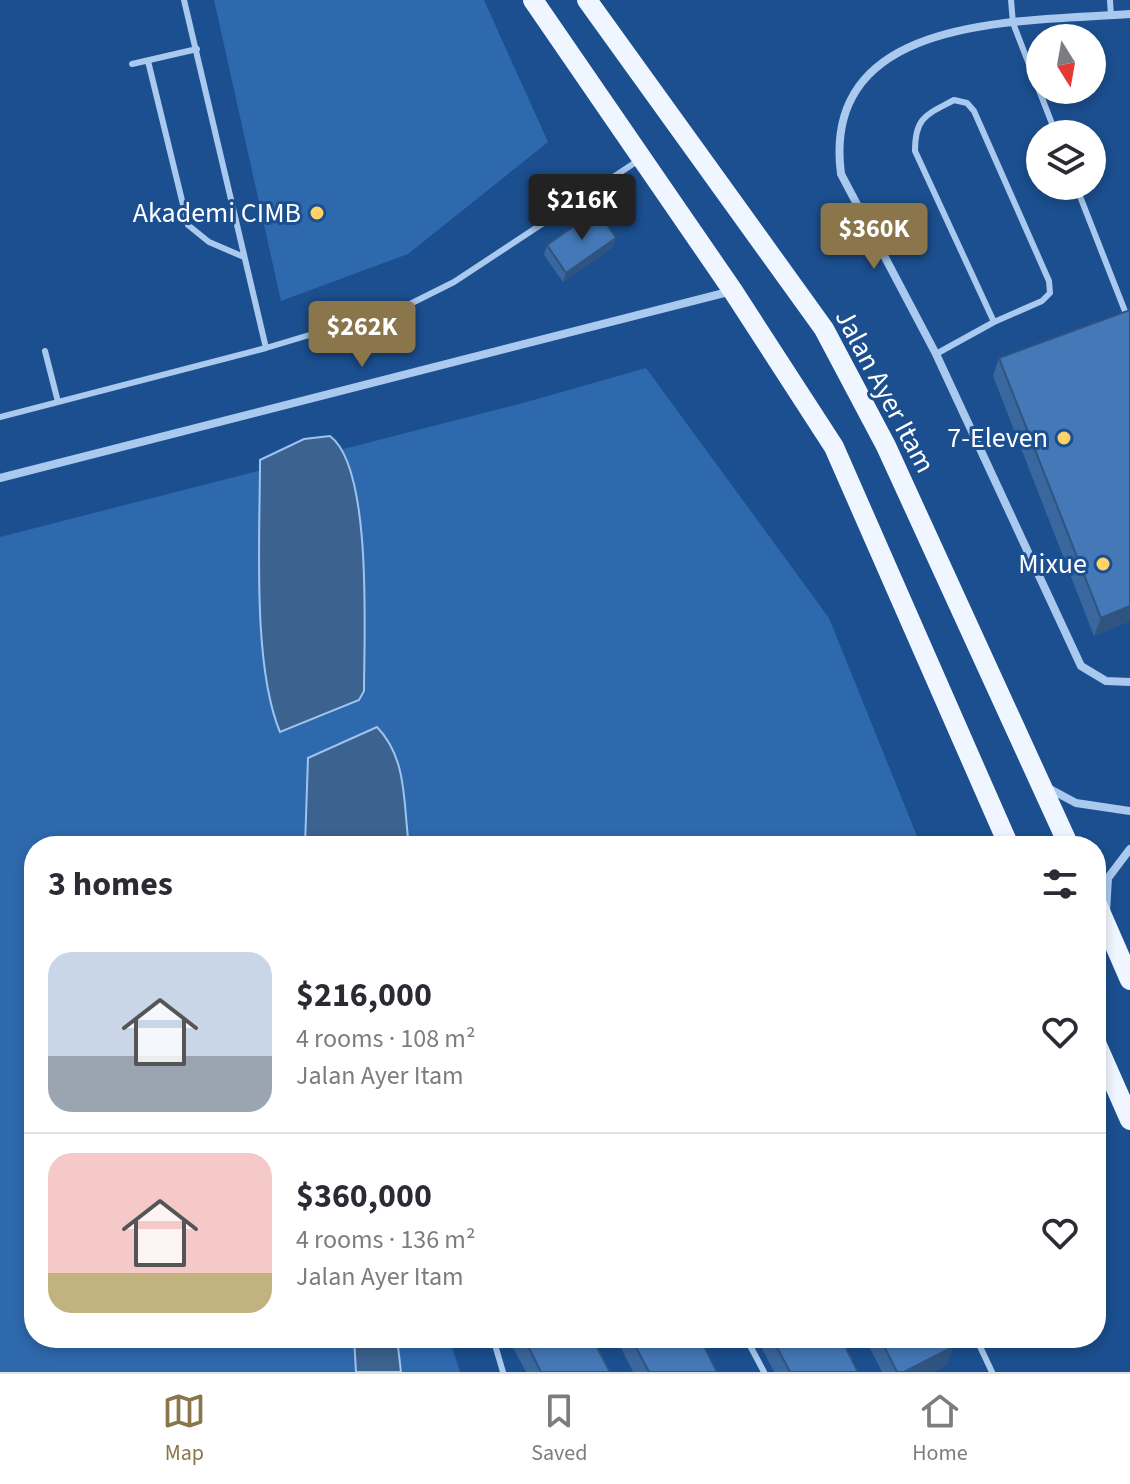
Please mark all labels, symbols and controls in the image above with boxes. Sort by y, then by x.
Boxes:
north arrow [1026,24,1106,104]
map controls [1026,24,1106,200]
button: layers [1026,120,1106,200]
pin: $216K [526,174,638,242]
text: $216K [547,181,617,218]
place label: Akademi CIMB [133,193,301,233]
pin: $360K [818,203,930,271]
marker: Akademi CIMB [308,204,326,222]
text: $360K [839,210,909,247]
pin: $262K [306,301,418,369]
street label: Jalan Ayer Itam [825,302,945,480]
text: $262K [327,308,397,345]
place label: 7-Eleven [947,418,1048,458]
marker: 7-Eleven [1055,429,1073,447]
place label: Mixue [1018,544,1087,584]
marker: Mixue [1094,555,1112,573]
text: 3 homes [48,860,173,909]
icon: filters [1038,862,1082,906]
text: $216,000 [296,971,432,1020]
icon: home [112,984,208,1080]
icon: heart [1038,1010,1082,1054]
text: 4 rooms · 108 m² [296,1020,475,1057]
text: Jalan Ayer Itam [296,1057,464,1094]
text: $360,000 [296,1172,432,1221]
icon: home [112,1185,208,1281]
icon: heart [1038,1211,1082,1255]
text: 4 rooms · 136 m² [296,1221,475,1258]
text: Jalan Ayer Itam [296,1258,464,1295]
tab: Map [162,1389,206,1469]
tab: Saved [531,1389,587,1469]
tab: Home [912,1389,968,1469]

